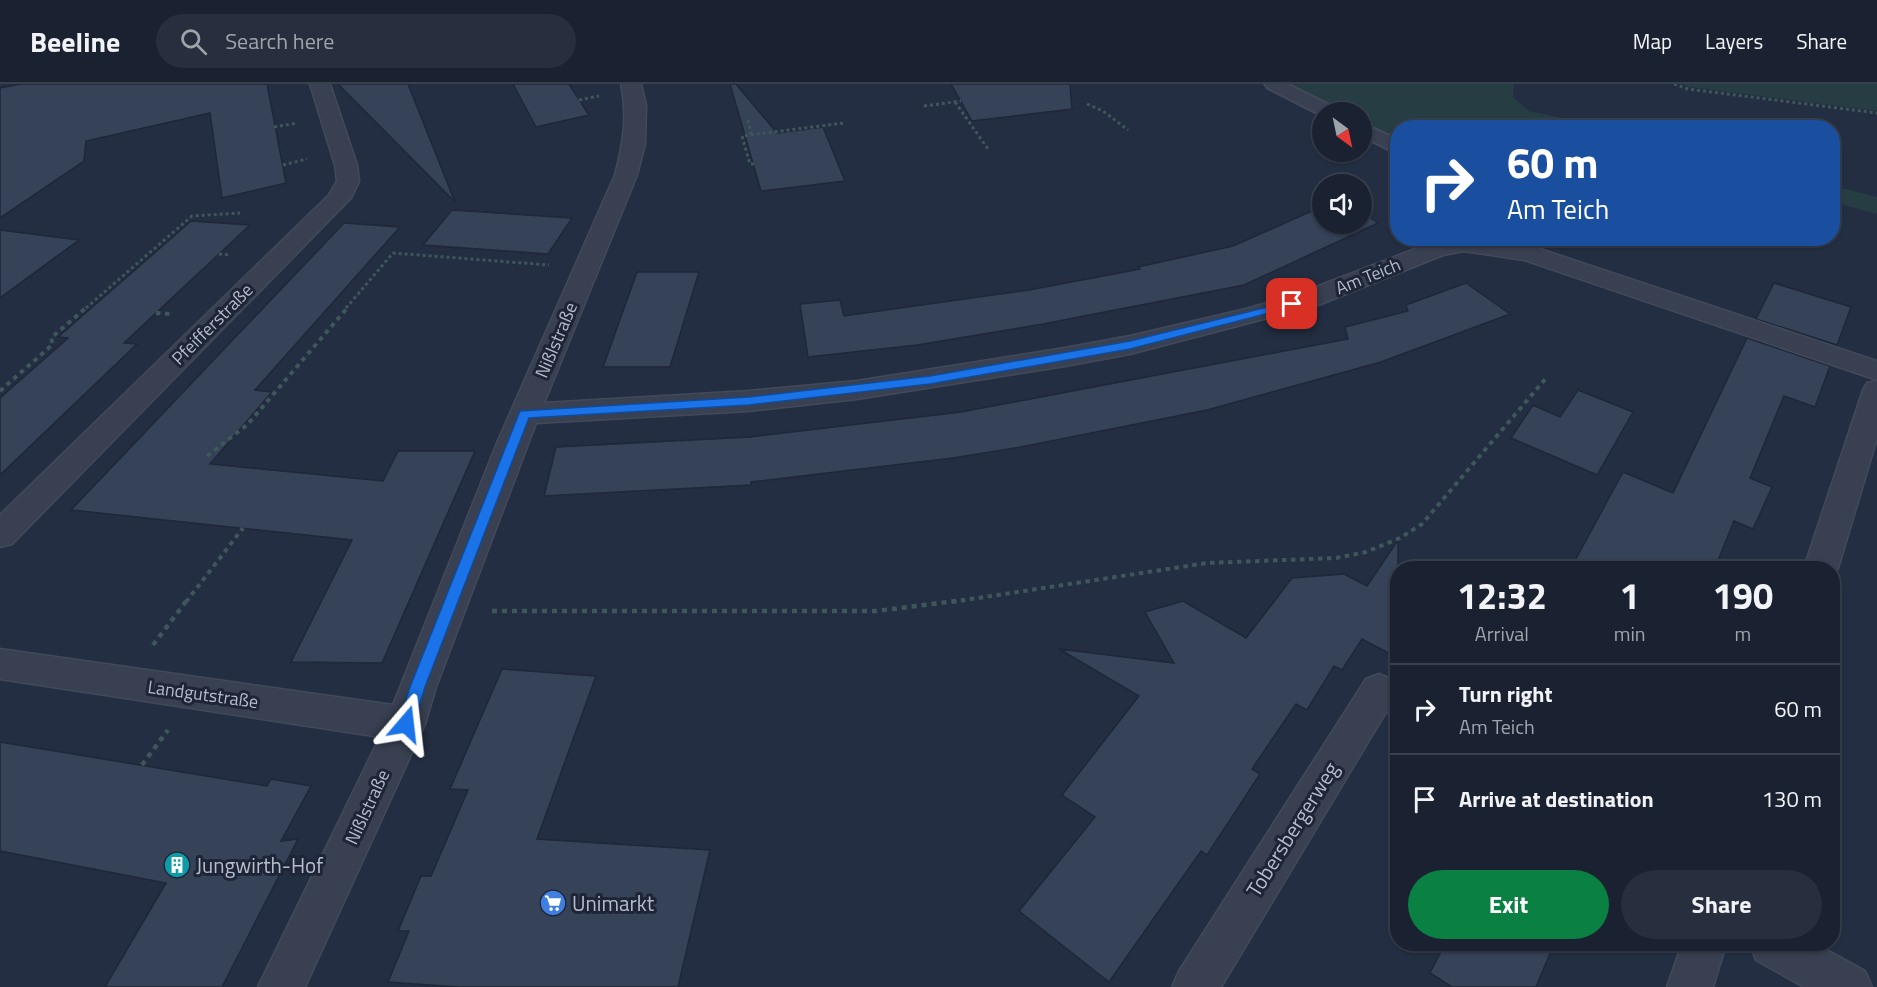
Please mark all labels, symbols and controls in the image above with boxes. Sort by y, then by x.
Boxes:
search box [156,14,576,68]
text: Beeline [30,20,120,63]
text: Search here [225,24,334,58]
icon: search [177,25,210,58]
text: Map [1633,25,1672,57]
text: Layers [1705,25,1763,57]
text: Share [1796,25,1847,57]
north arrow [1312,102,1372,162]
map controls [1312,102,1372,234]
text: 60 m [1507,130,1599,194]
icon: right [1408,144,1486,222]
button: sound [1312,174,1372,234]
text: Am Teich [1507,188,1609,229]
street label: Am Teich [1331,251,1405,301]
street label: Pfeifferstraße [165,277,259,371]
pin [1266,278,1317,329]
icon: arrive [1275,287,1308,320]
street label: Nißlstraße [528,298,584,382]
text: 12:32 [1457,568,1547,623]
text: 1 [1620,568,1640,623]
text: 190 [1713,568,1773,623]
text: Arrival [1475,618,1529,649]
text: min [1614,618,1646,649]
text: m [1734,618,1751,649]
street label: Landgutstraße [146,673,260,715]
text: Turn right [1459,677,1553,711]
position arrow [374,692,438,756]
text: 60 m [1774,692,1822,726]
icon: right [1408,693,1441,726]
text: Am Teich [1459,711,1535,742]
street label: Tobersbergerweg [1238,755,1346,903]
street label: Nißlstraße [338,765,396,849]
text: Arrive at destination [1459,782,1654,816]
text: 130 m [1762,782,1822,816]
icon: arrive [1408,783,1441,816]
place label: Jungwirth-Hof [196,849,323,881]
building icon: Jungwirth-Hof [162,850,192,880]
button: Exit [1408,870,1609,939]
button: Share [1621,870,1822,939]
place label: Unimarkt [572,887,655,919]
supermarket icon: Unimarkt [538,888,568,918]

